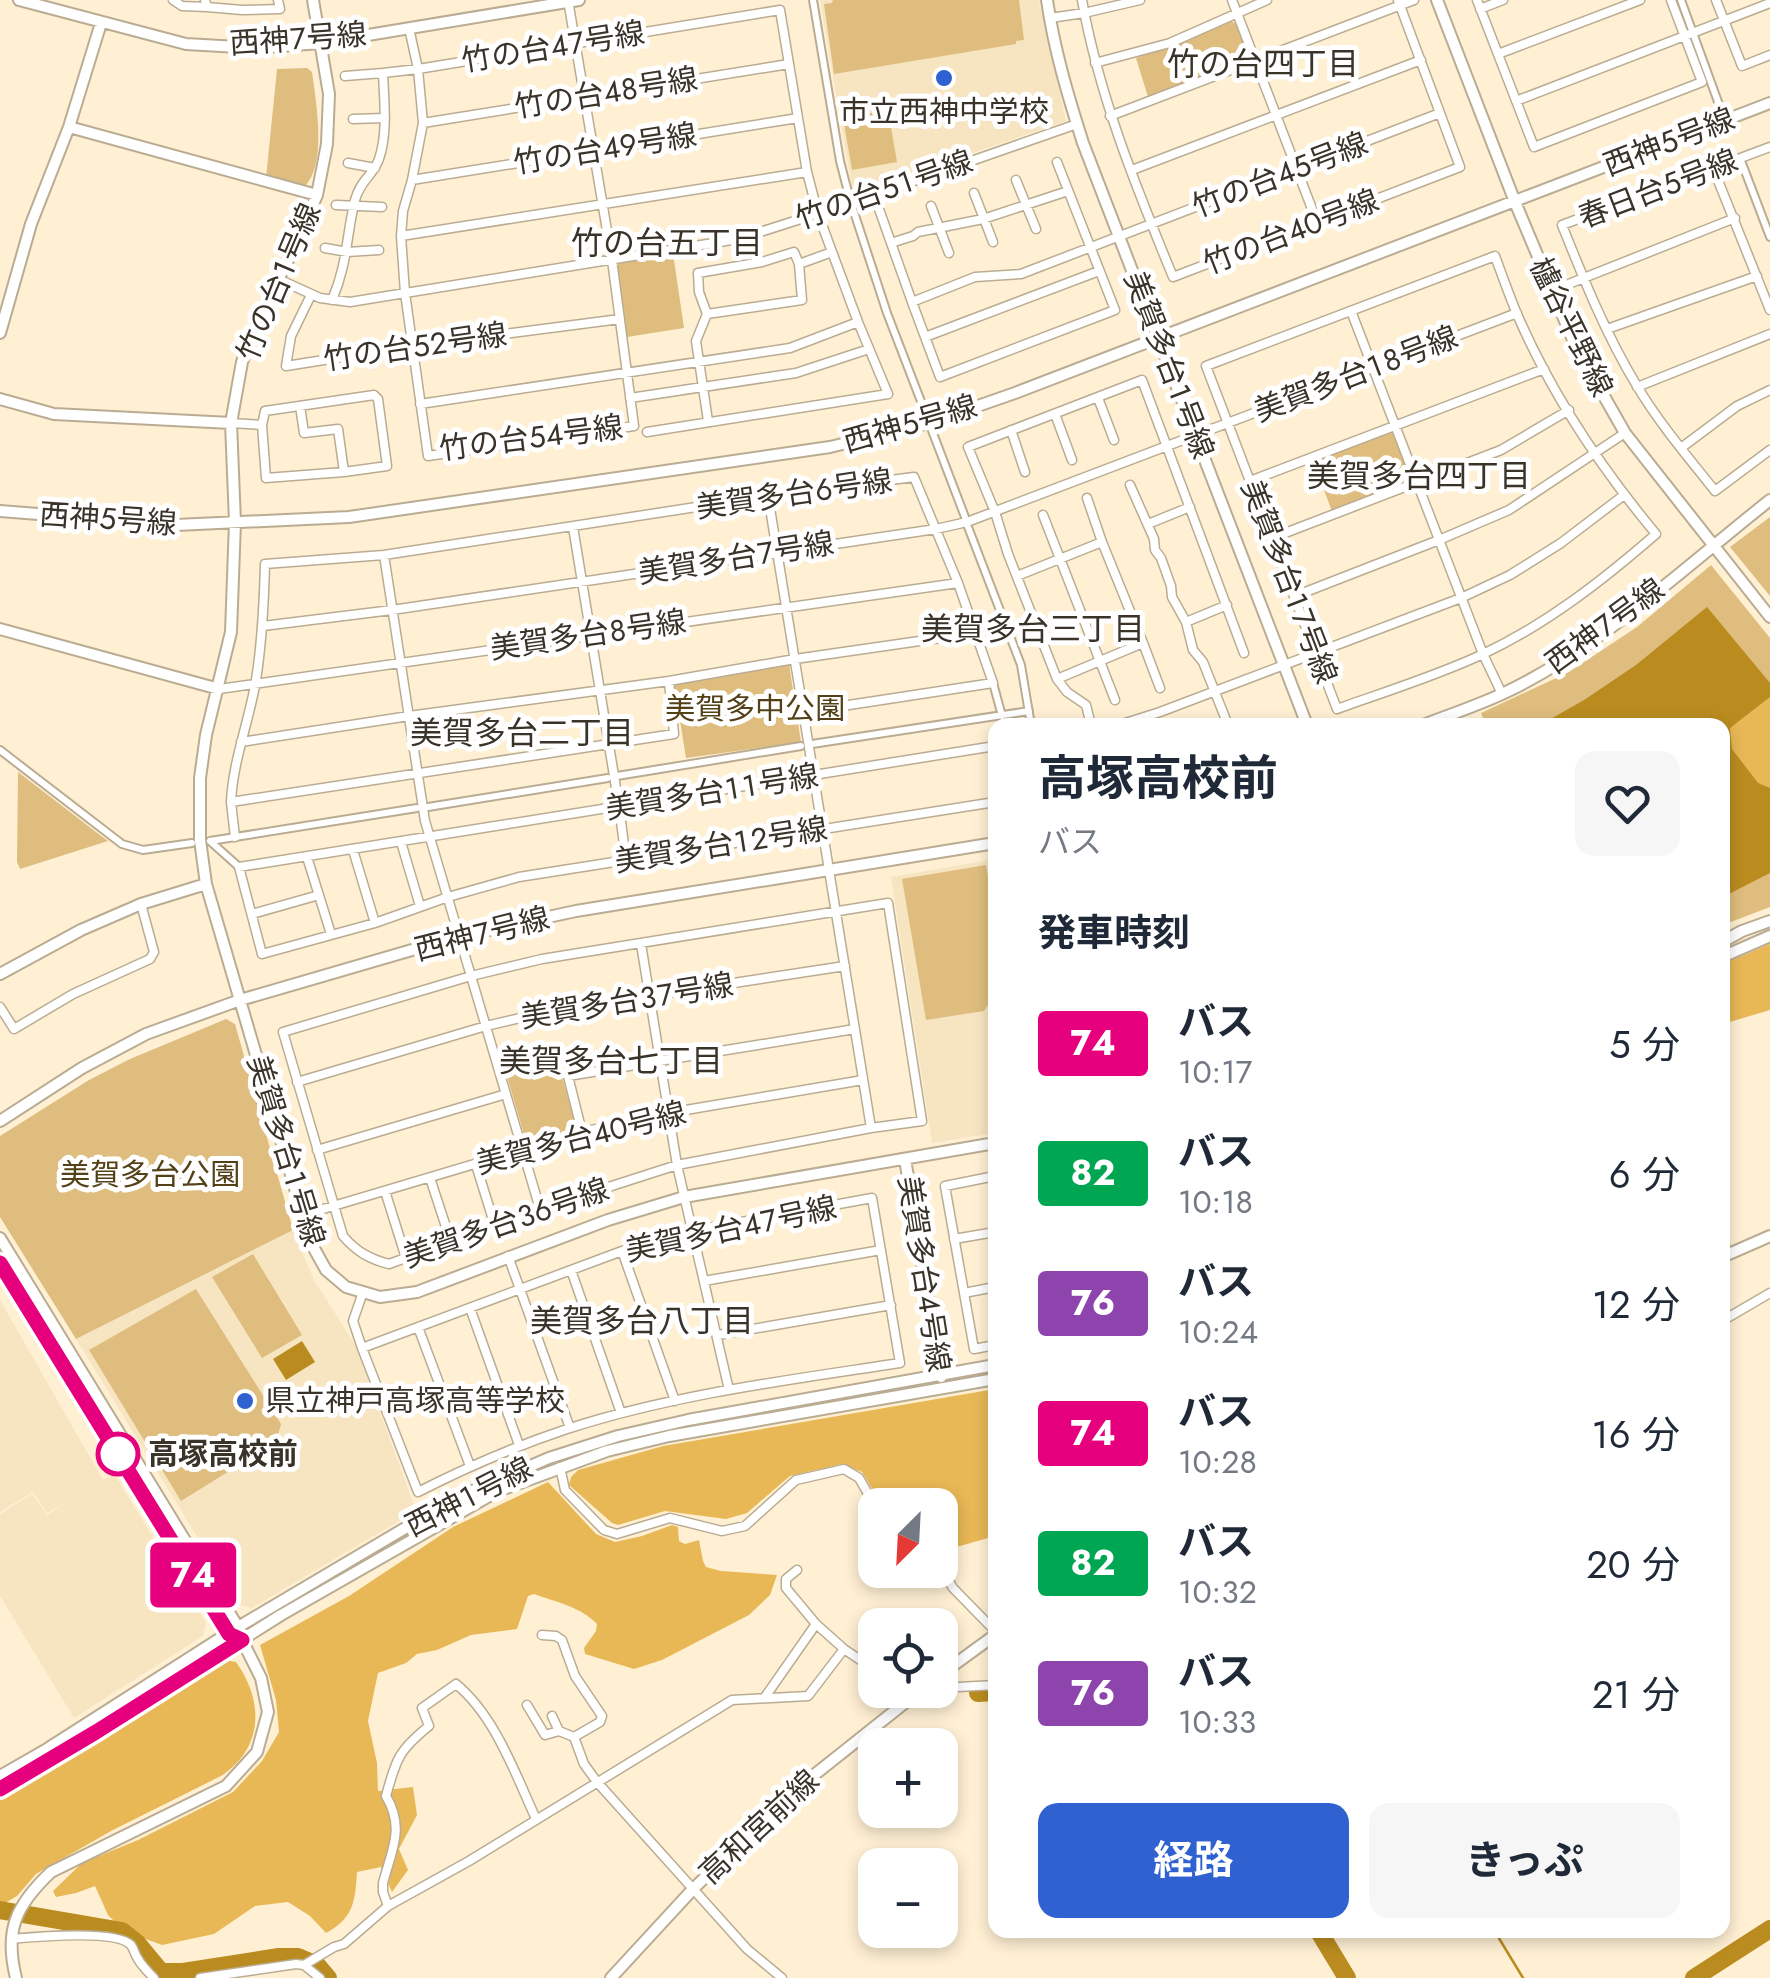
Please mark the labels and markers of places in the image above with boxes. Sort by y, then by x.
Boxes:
marker: 市立西神中学校 [933,67,955,89]
place label: 市立西神中学校 [839,90,1049,133]
place label: 県立神戸高塚高等学校 [265,1379,565,1422]
marker: 県立神戸高塚高等学校 [234,1390,256,1412]
place label: 高塚高校前 [148,1432,298,1475]
marker: 高塚高校前 [97,1433,139,1475]

